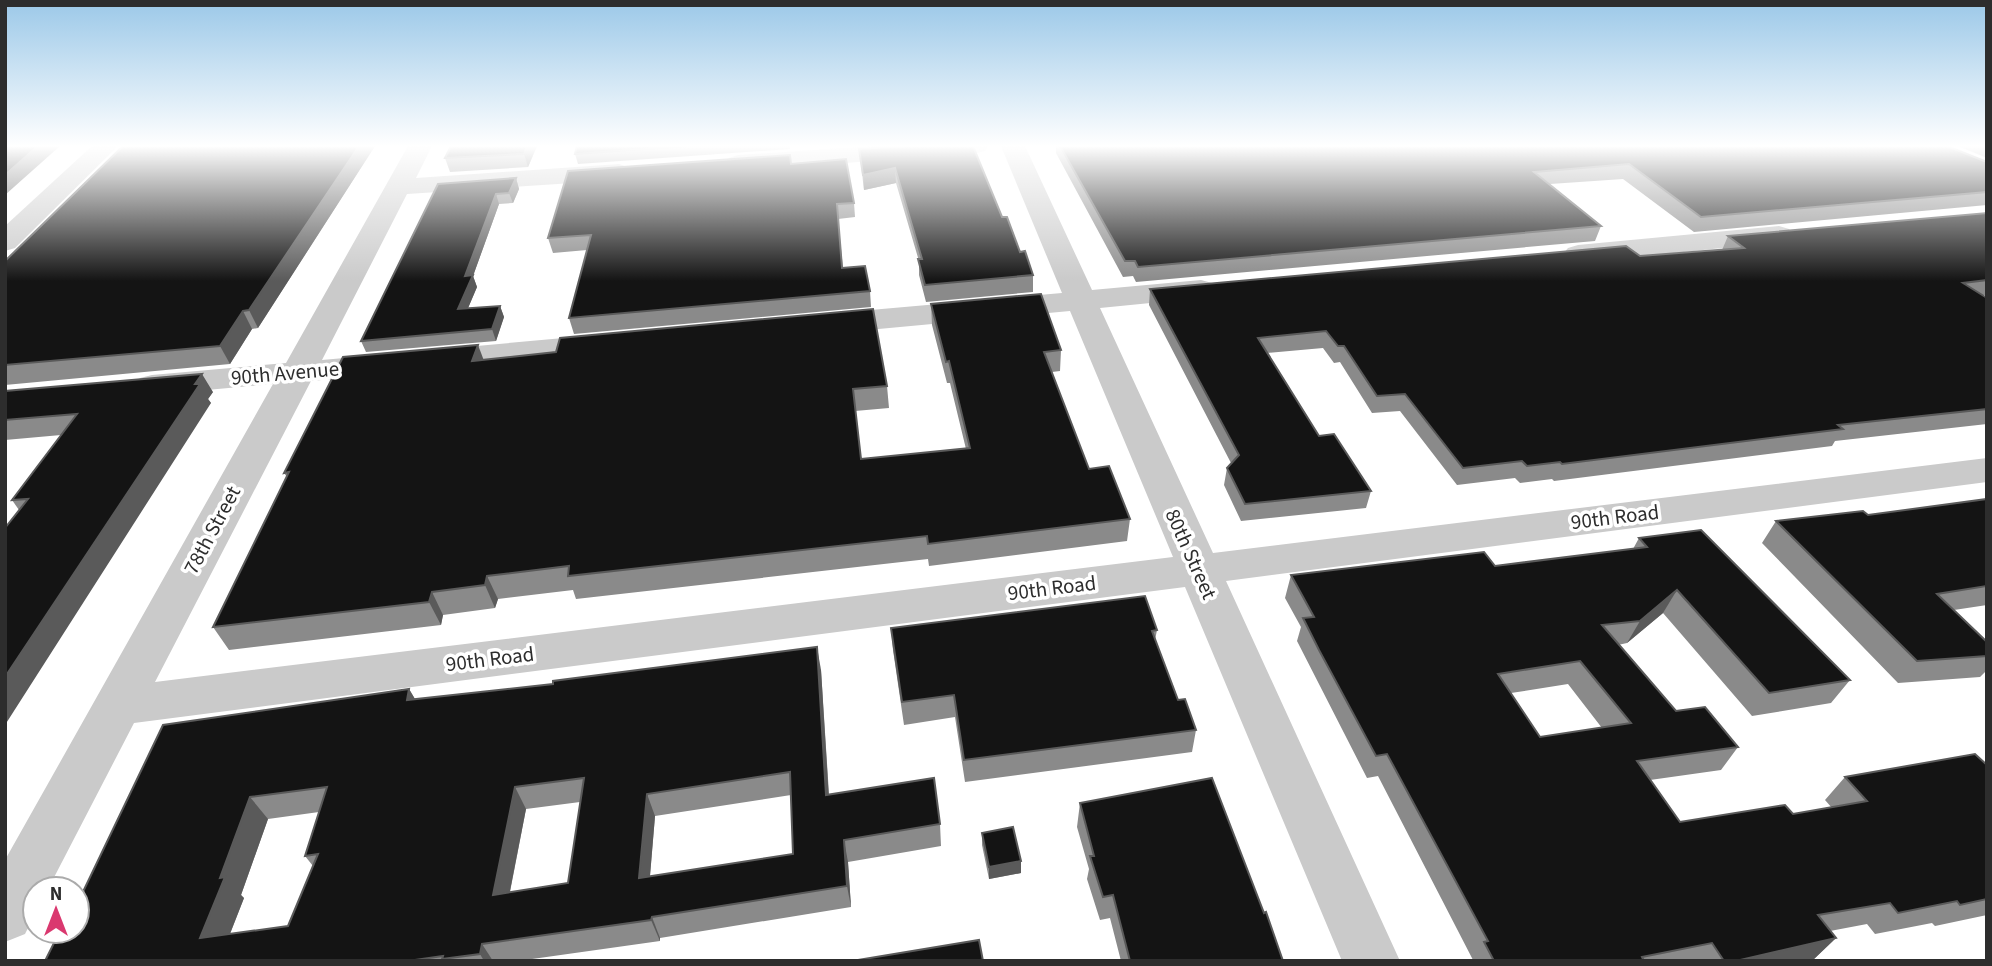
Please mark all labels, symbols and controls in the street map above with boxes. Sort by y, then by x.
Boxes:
street label: 90th Avenue [230,353,340,393]
street label: 78th Street [176,480,248,580]
street label: 90th Road [1569,497,1661,537]
street label: 80th Street [1158,504,1224,604]
street label: 90th Road [1006,568,1098,608]
street label: 90th Road [444,639,536,679]
north arrow [21,875,91,945]
text: N [50,881,62,908]

